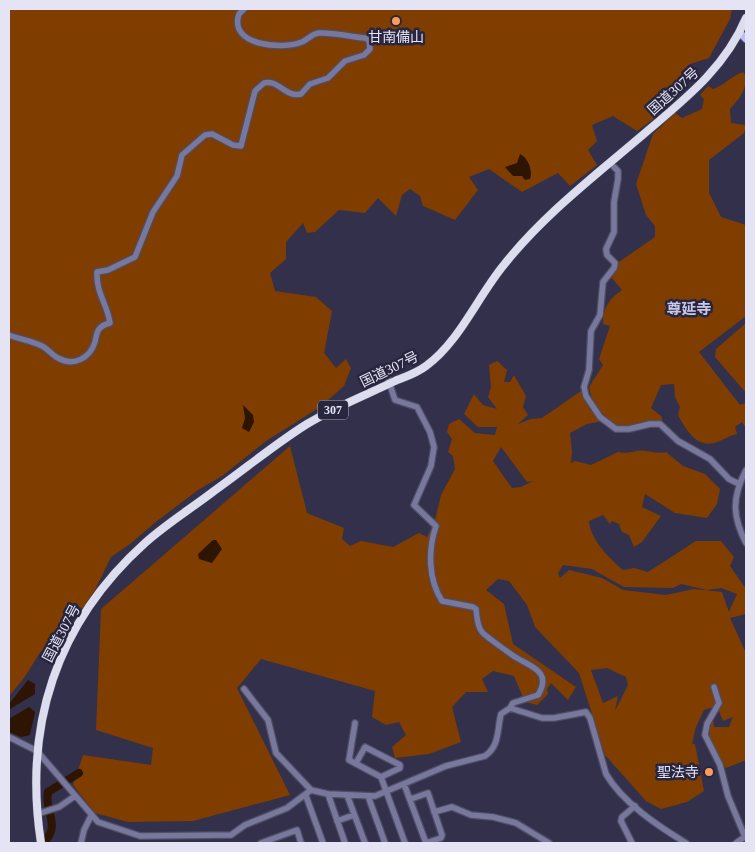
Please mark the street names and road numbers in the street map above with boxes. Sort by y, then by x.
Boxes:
street label: 国道307号 [645,65,702,118]
street label: 国道307号 [358,349,421,390]
road number: 307 [318,400,348,420]
street label: 国道307号 [40,602,83,665]

